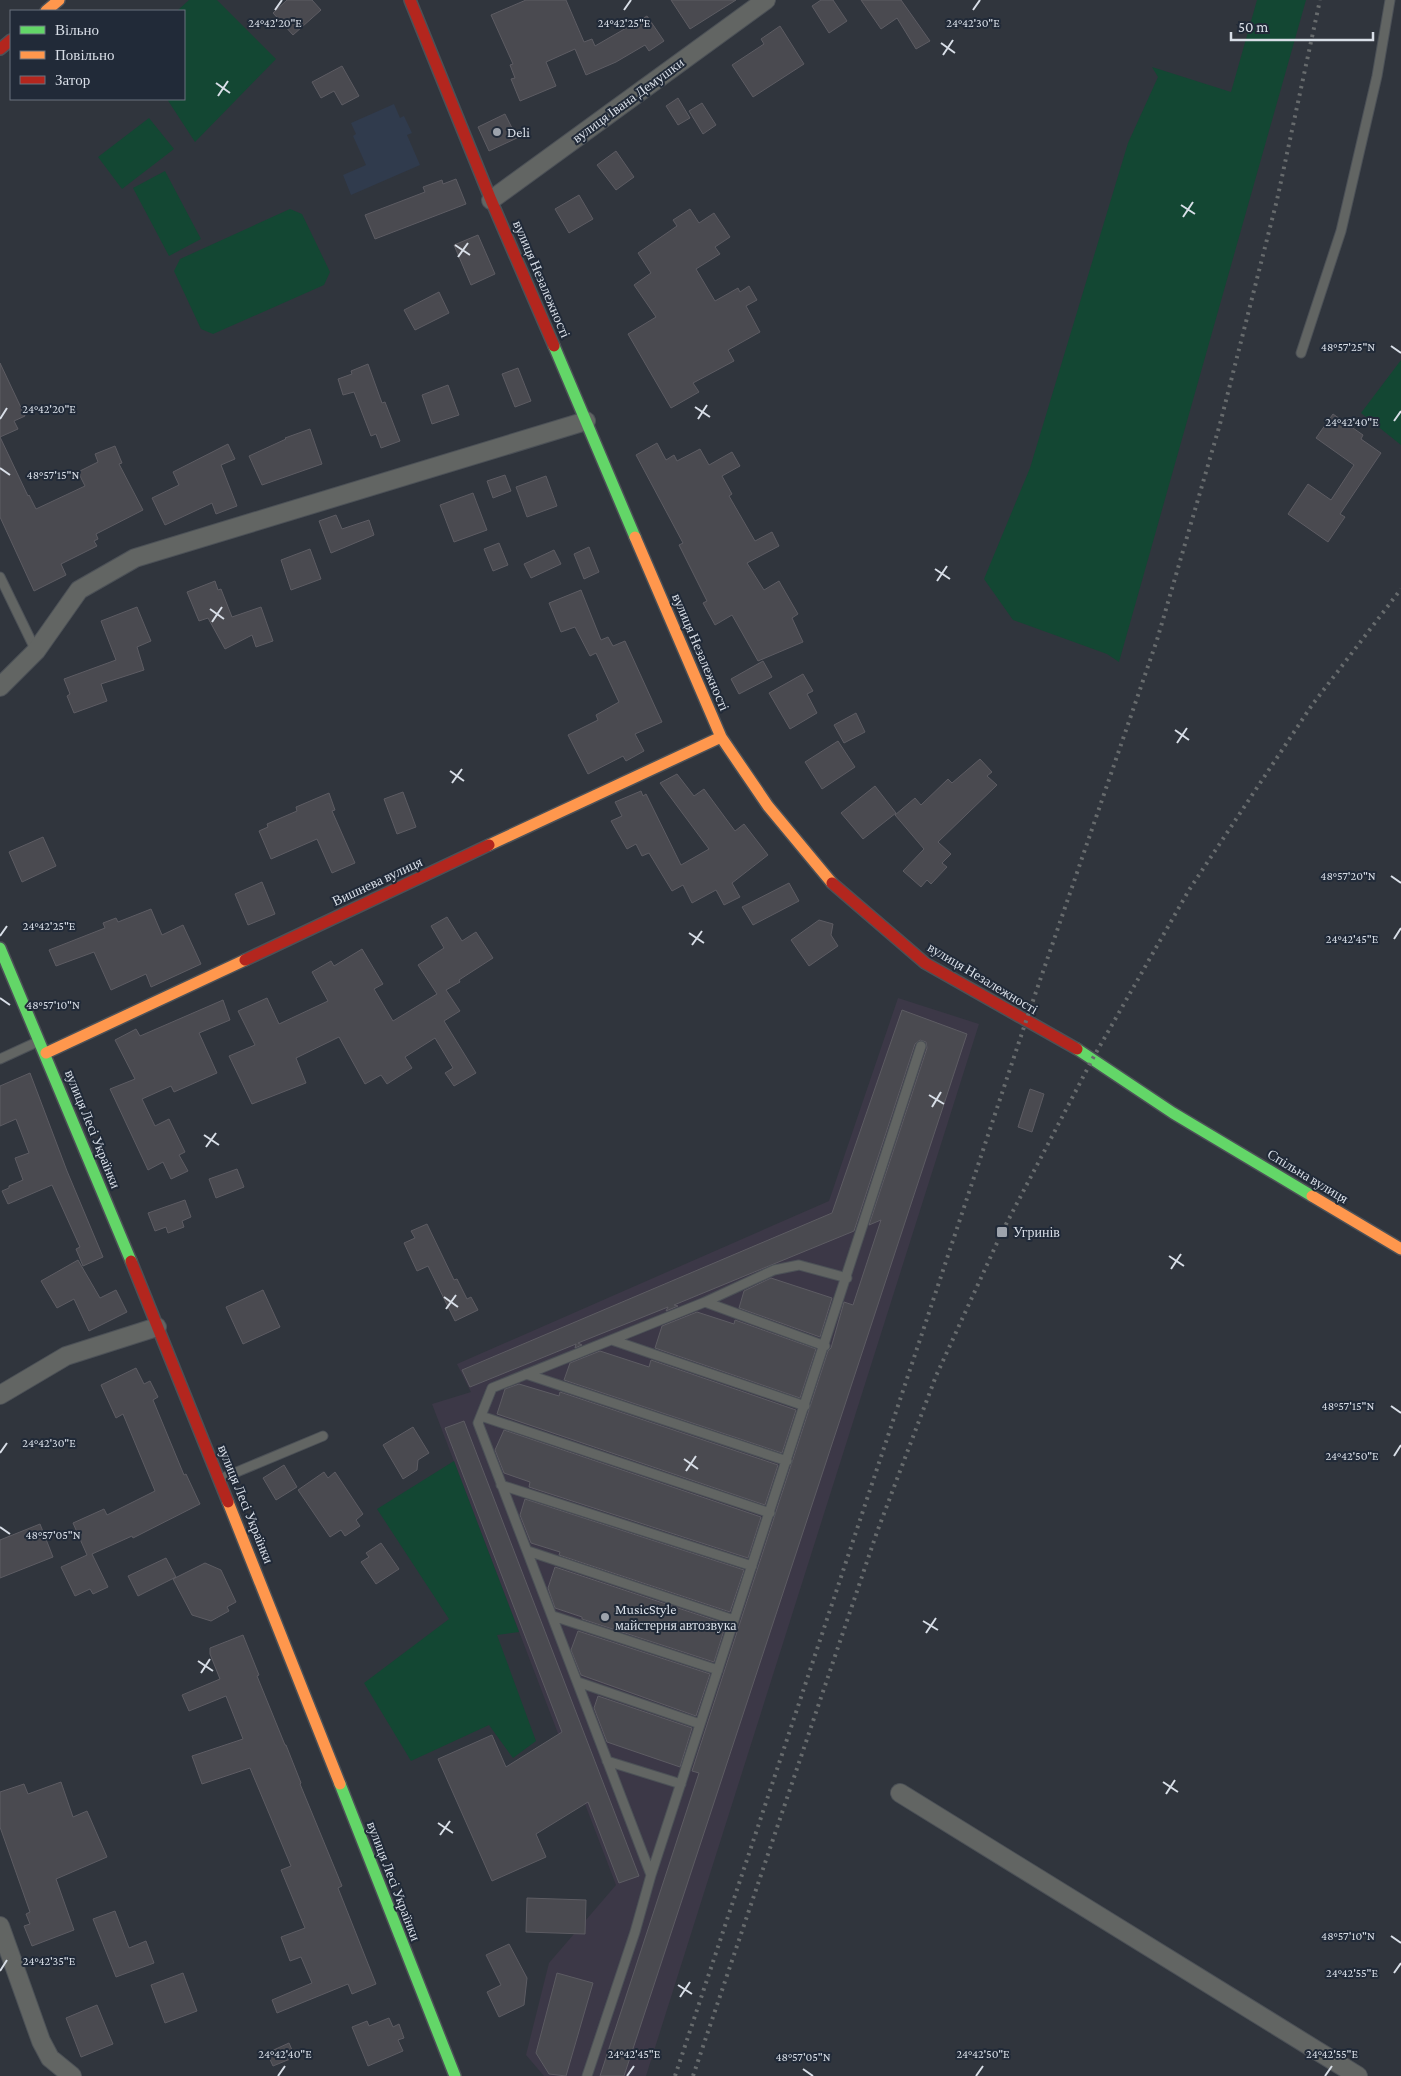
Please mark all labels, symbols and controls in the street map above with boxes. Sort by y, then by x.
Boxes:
legend [10,10,185,100]
scale bar [1231,10,1374,42]
text: 24°42'20"E [248,16,302,30]
text: 24°42'25"E [598,16,651,30]
text: 24°42'30"E [946,16,1000,30]
text: 50 m [1238,19,1268,35]
text: Вільно [55,22,99,38]
text: Повільно [55,47,114,63]
street label: вулиця Івана Демушки [569,54,687,146]
text: Затор [55,72,90,88]
place label: Deli [507,124,530,140]
marker: Deli [491,126,503,138]
street label: вулиця Незалежності [510,218,574,340]
text: 48°57'25"N [1321,340,1375,354]
text: 24°42'20"E [22,402,76,416]
text: 24°42'40"E [1325,415,1379,429]
text: 48°57'15"N [27,468,79,482]
street label: вулиця Незалежності [669,591,733,713]
street label: Вишнева вулиця [329,853,425,909]
text: 48°57'20"N [1320,869,1376,883]
text: 24°42'25"E [23,919,76,933]
text: 24°42'45"E [1326,932,1379,946]
street label: вулиця Незалежності [925,939,1041,1017]
text: 48°57'10"N [26,998,80,1012]
street label: вулиця Лесі Українки [62,1067,124,1191]
street label: Спільна вулиця [1265,1146,1352,1207]
place label: Угринів [1013,1224,1060,1240]
marker: Угринів [995,1225,1009,1239]
text: 48°57'15"N [1322,1399,1374,1413]
text: 24°42'30"E [22,1436,76,1450]
street label: вулиця Лесі Українки [215,1442,277,1566]
text: 24°42'50"E [1325,1449,1379,1463]
text: 48°57'05"N [25,1528,81,1542]
place label: MusicStyle майстерня автозвука [615,1601,737,1633]
marker: MusicStyle майстерня автозвука [599,1611,611,1623]
street label: вулиця Лесі Українки [364,1819,424,1943]
text: 48°57'10"N [1321,1929,1375,1943]
text: 24°42'35"E [23,1954,76,1968]
text: 24°42'55"E [1326,1966,1379,1980]
text: 24°42'40"E [258,2047,312,2061]
text: 24°42'45"E [608,2047,661,2061]
text: 24°42'50"E [956,2047,1010,2061]
text: 24°42'55"E [1306,2047,1359,2061]
text: 48°57'05"N [775,2050,831,2064]

